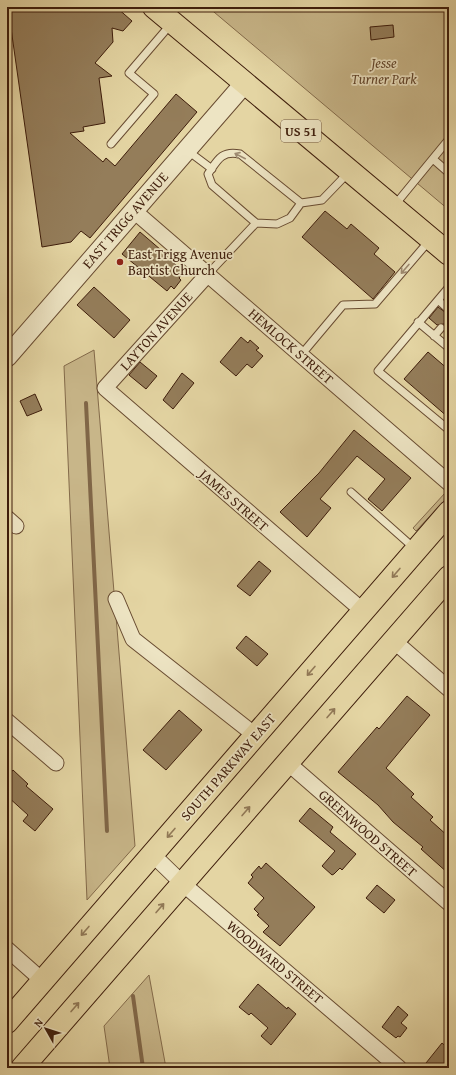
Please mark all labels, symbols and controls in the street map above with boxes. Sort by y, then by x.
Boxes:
park label: Jesse Turner Park [351,53,417,89]
road number: US 51 [281,120,321,142]
one-way arrow [234,152,246,159]
street label: EAST TRIGG AVENUE [77,167,173,273]
place label: East Trigg Avenue Baptist Church [128,244,233,280]
marker: East Trigg Avenue Baptist Church [115,257,125,267]
one-way arrow [401,263,410,274]
street label: LAYTON AVENUE [115,287,197,375]
street label: HEMLOCK STREET [244,303,338,389]
street label: JAMES STREET [193,463,273,536]
one-way arrow [391,568,400,578]
one-way arrow [306,666,315,677]
one-way arrow [327,708,336,718]
street label: SOUTH PARKWAY EAST [176,709,280,825]
street label: GREENWOOD STREET [314,785,422,882]
one-way arrow [241,805,250,816]
one-way arrow [166,828,175,838]
one-way arrow [155,903,164,914]
street label: WOODWARD STREET [222,916,328,1009]
one-way arrow [81,926,90,936]
one-way arrow [70,1002,80,1012]
north arrow [26,1009,66,1049]
text: N [30,1014,47,1031]

